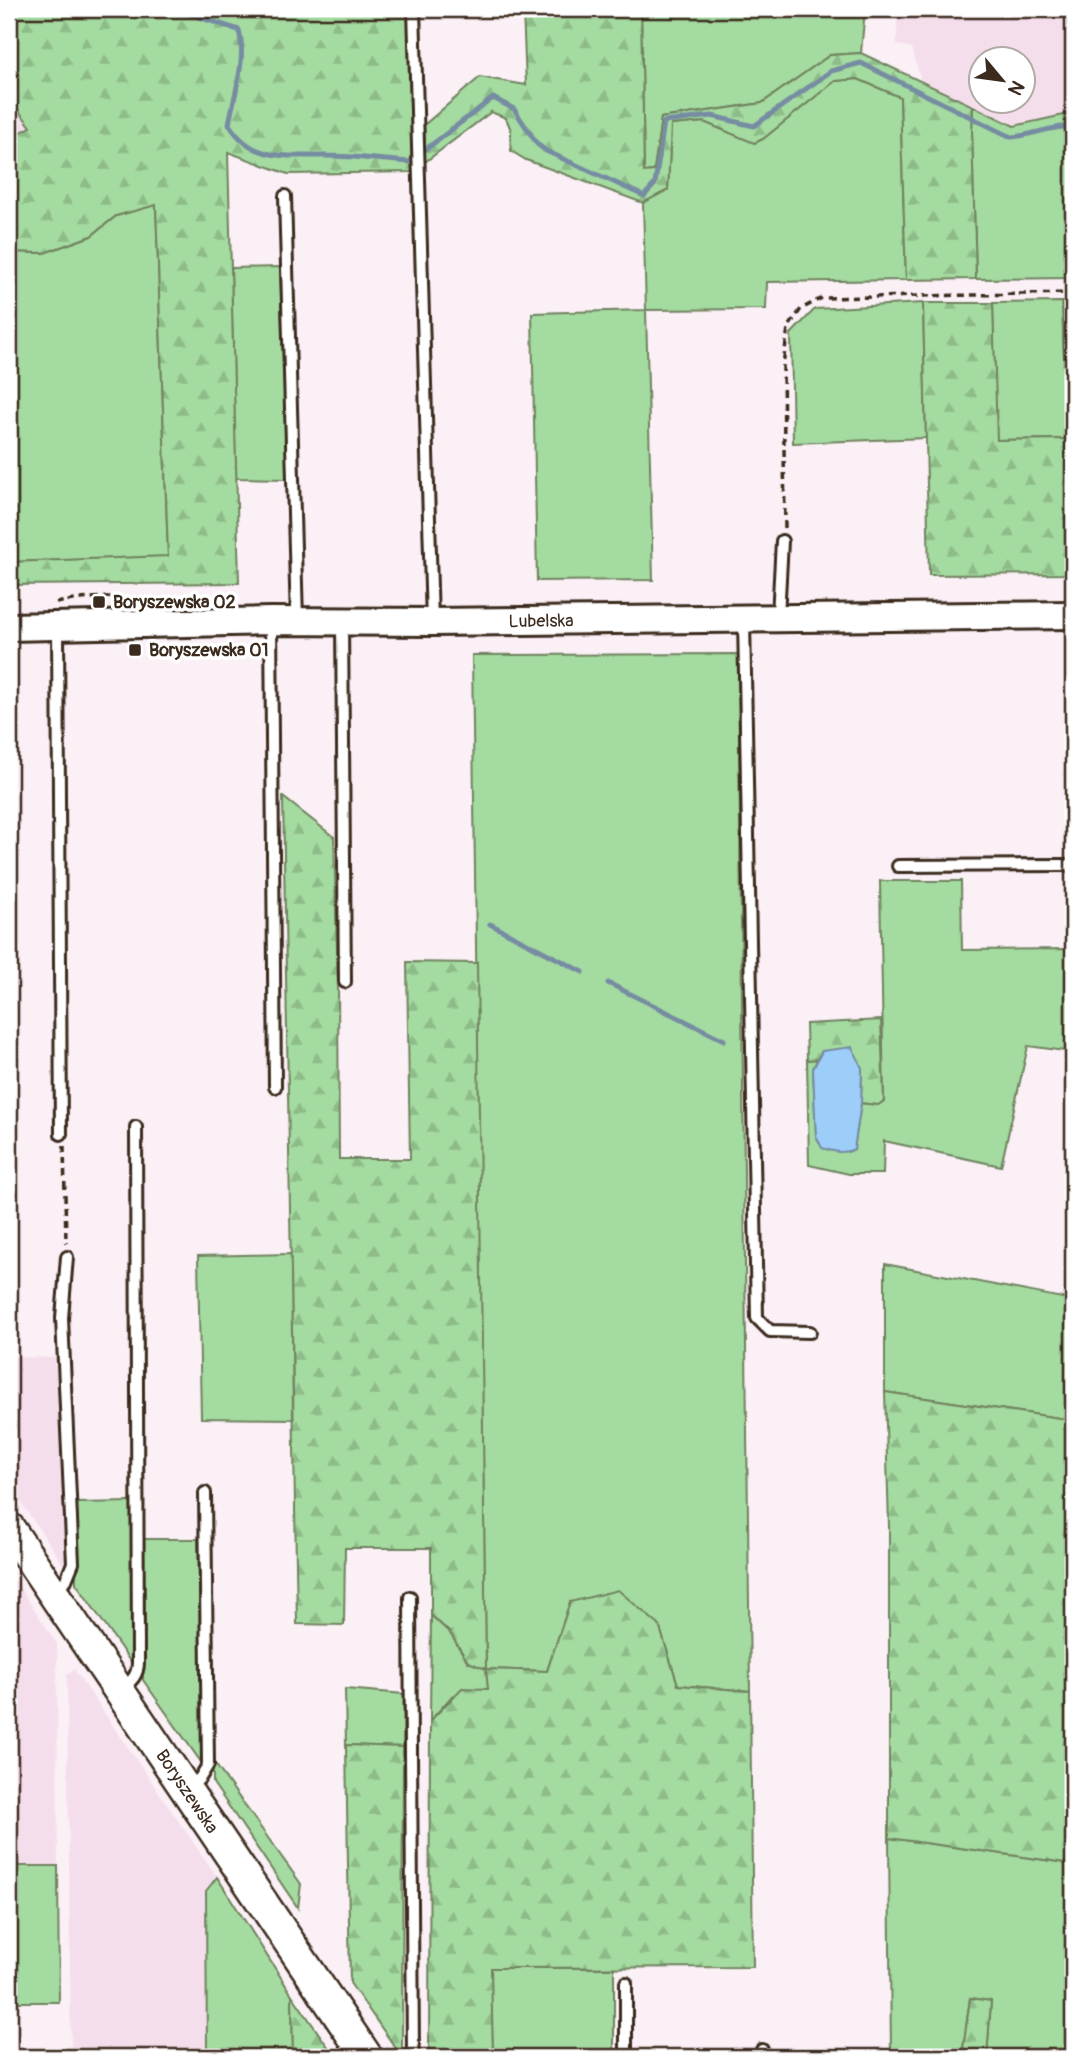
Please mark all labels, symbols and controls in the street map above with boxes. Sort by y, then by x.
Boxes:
north arrow [967,46,1036,116]
text: N [1002,76,1030,99]
place label: Boryszewska 02 [113,591,236,614]
marker: Boryszewska 02 [91,594,107,610]
street label: Lubelska [508,609,574,633]
place label: Boryszewska 01 [149,639,269,662]
marker: Boryszewska 01 [127,642,143,658]
street label: Boryszewska [150,1745,223,1838]

